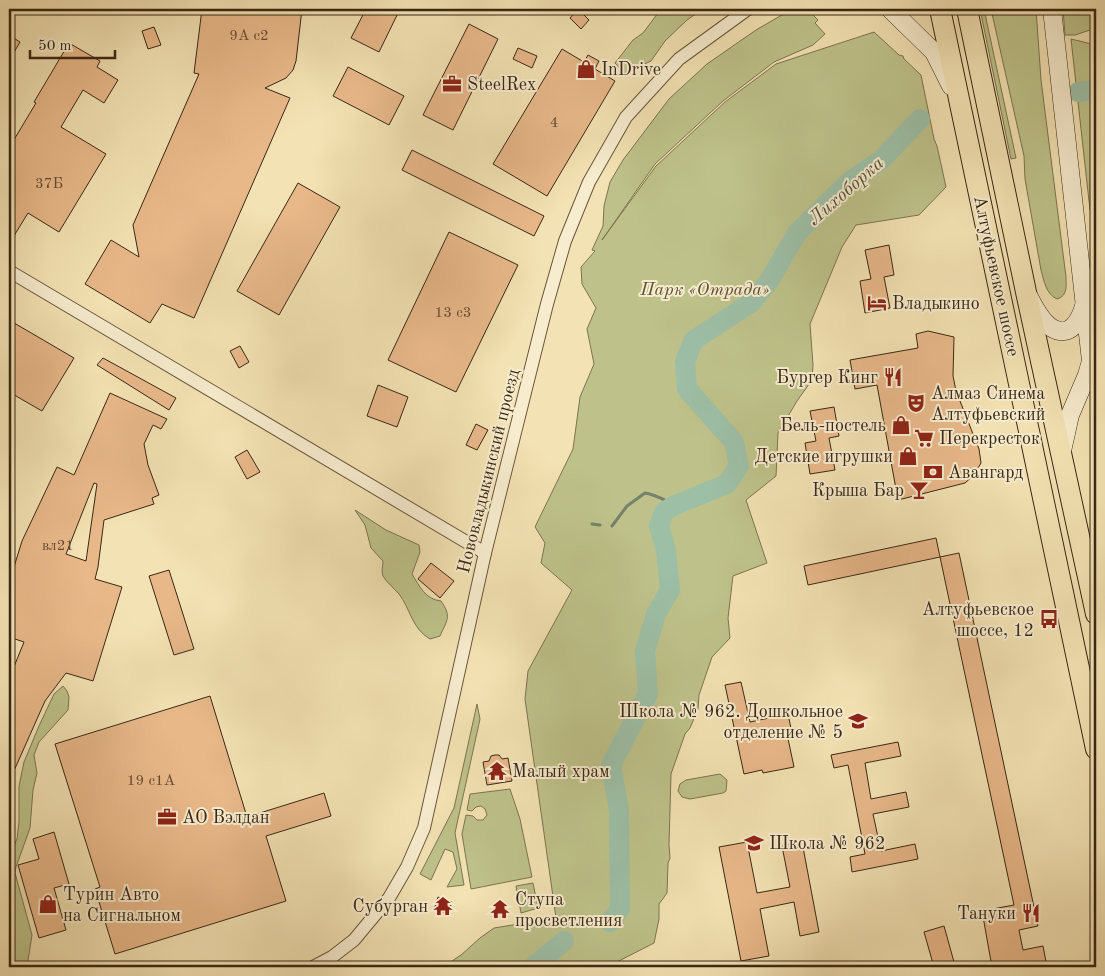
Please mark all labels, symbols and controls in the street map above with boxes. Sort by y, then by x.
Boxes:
scale bar [30,28,115,60]
house number: 9А с2 [229,29,269,44]
text: 50 m [38,39,72,54]
shop icon: InDrive [575,58,597,80]
place label: InDrive [601,61,661,79]
office icon: SteelRex [441,73,463,95]
place label: SteelRex [467,76,536,94]
house number: 4 [550,116,558,131]
water label: Лихоборка [804,153,888,230]
house number: 37Б [35,177,63,192]
street label: Алтуфьевское шоссе [969,194,1022,358]
park label: Парк «Отрада» [639,281,770,299]
hotel icon: Владыкино [866,292,888,314]
place label: Владыкино [892,295,980,313]
house number: 13 с3 [435,306,471,321]
restaurant icon: Бургер Кинг [882,366,904,388]
street label: Нововладыкинский проезд [455,367,523,575]
place label: Бургер Кинг [776,369,878,387]
place label: Алмаз Синема Алтуфьевский [931,385,1045,425]
theatre icon: Алмаз Синема Алтуфьевский [905,392,927,414]
shop icon: Бель-постель [890,414,912,436]
place label: Бель-постель [780,417,886,435]
supermarket icon: Перекресток [913,427,935,449]
place label: Перекресток [939,430,1040,448]
shop icon: Детские игрушки [897,445,919,467]
place label: Детские игрушки [755,448,893,466]
bank icon: Авангард [922,461,944,483]
place label: Авангард [948,464,1023,482]
bar icon: Крыша Бар [908,479,930,501]
place label: Крыша Бар [812,482,904,500]
house number: вл21 [42,539,74,554]
place label: Алтуфьевское шоссе, 12 [922,601,1034,640]
bus stop icon: Алтуфьевское шоссе, 12 [1038,608,1060,630]
place label: Школа № 962. Дошкольное отделение № 5 [619,703,843,742]
school or university icon: Школа № 962. Дошкольное отделение № 5 [847,710,869,732]
temple icon: Малый храм [486,760,508,782]
place label: Малый храм [512,763,610,781]
house number: 19 с1А [127,774,176,789]
office icon: АО Вэлдан [156,806,178,828]
place label: АО Вэлдан [182,809,270,827]
school or university icon: Школа № 962 [743,832,765,854]
place label: Школа № 962 [769,835,885,853]
place label: Турин Авто на Сигнальном [63,886,181,925]
place label: Ступа просветления [515,891,622,930]
shop icon: Турин Авто на Сигнальном [37,893,59,915]
temple icon: Субурган [432,895,454,917]
place label: Субурган [353,898,428,916]
temple icon: Ступа просветления [489,898,511,920]
restaurant icon: Тануки [1020,902,1042,924]
place label: Тануки [957,905,1016,923]

